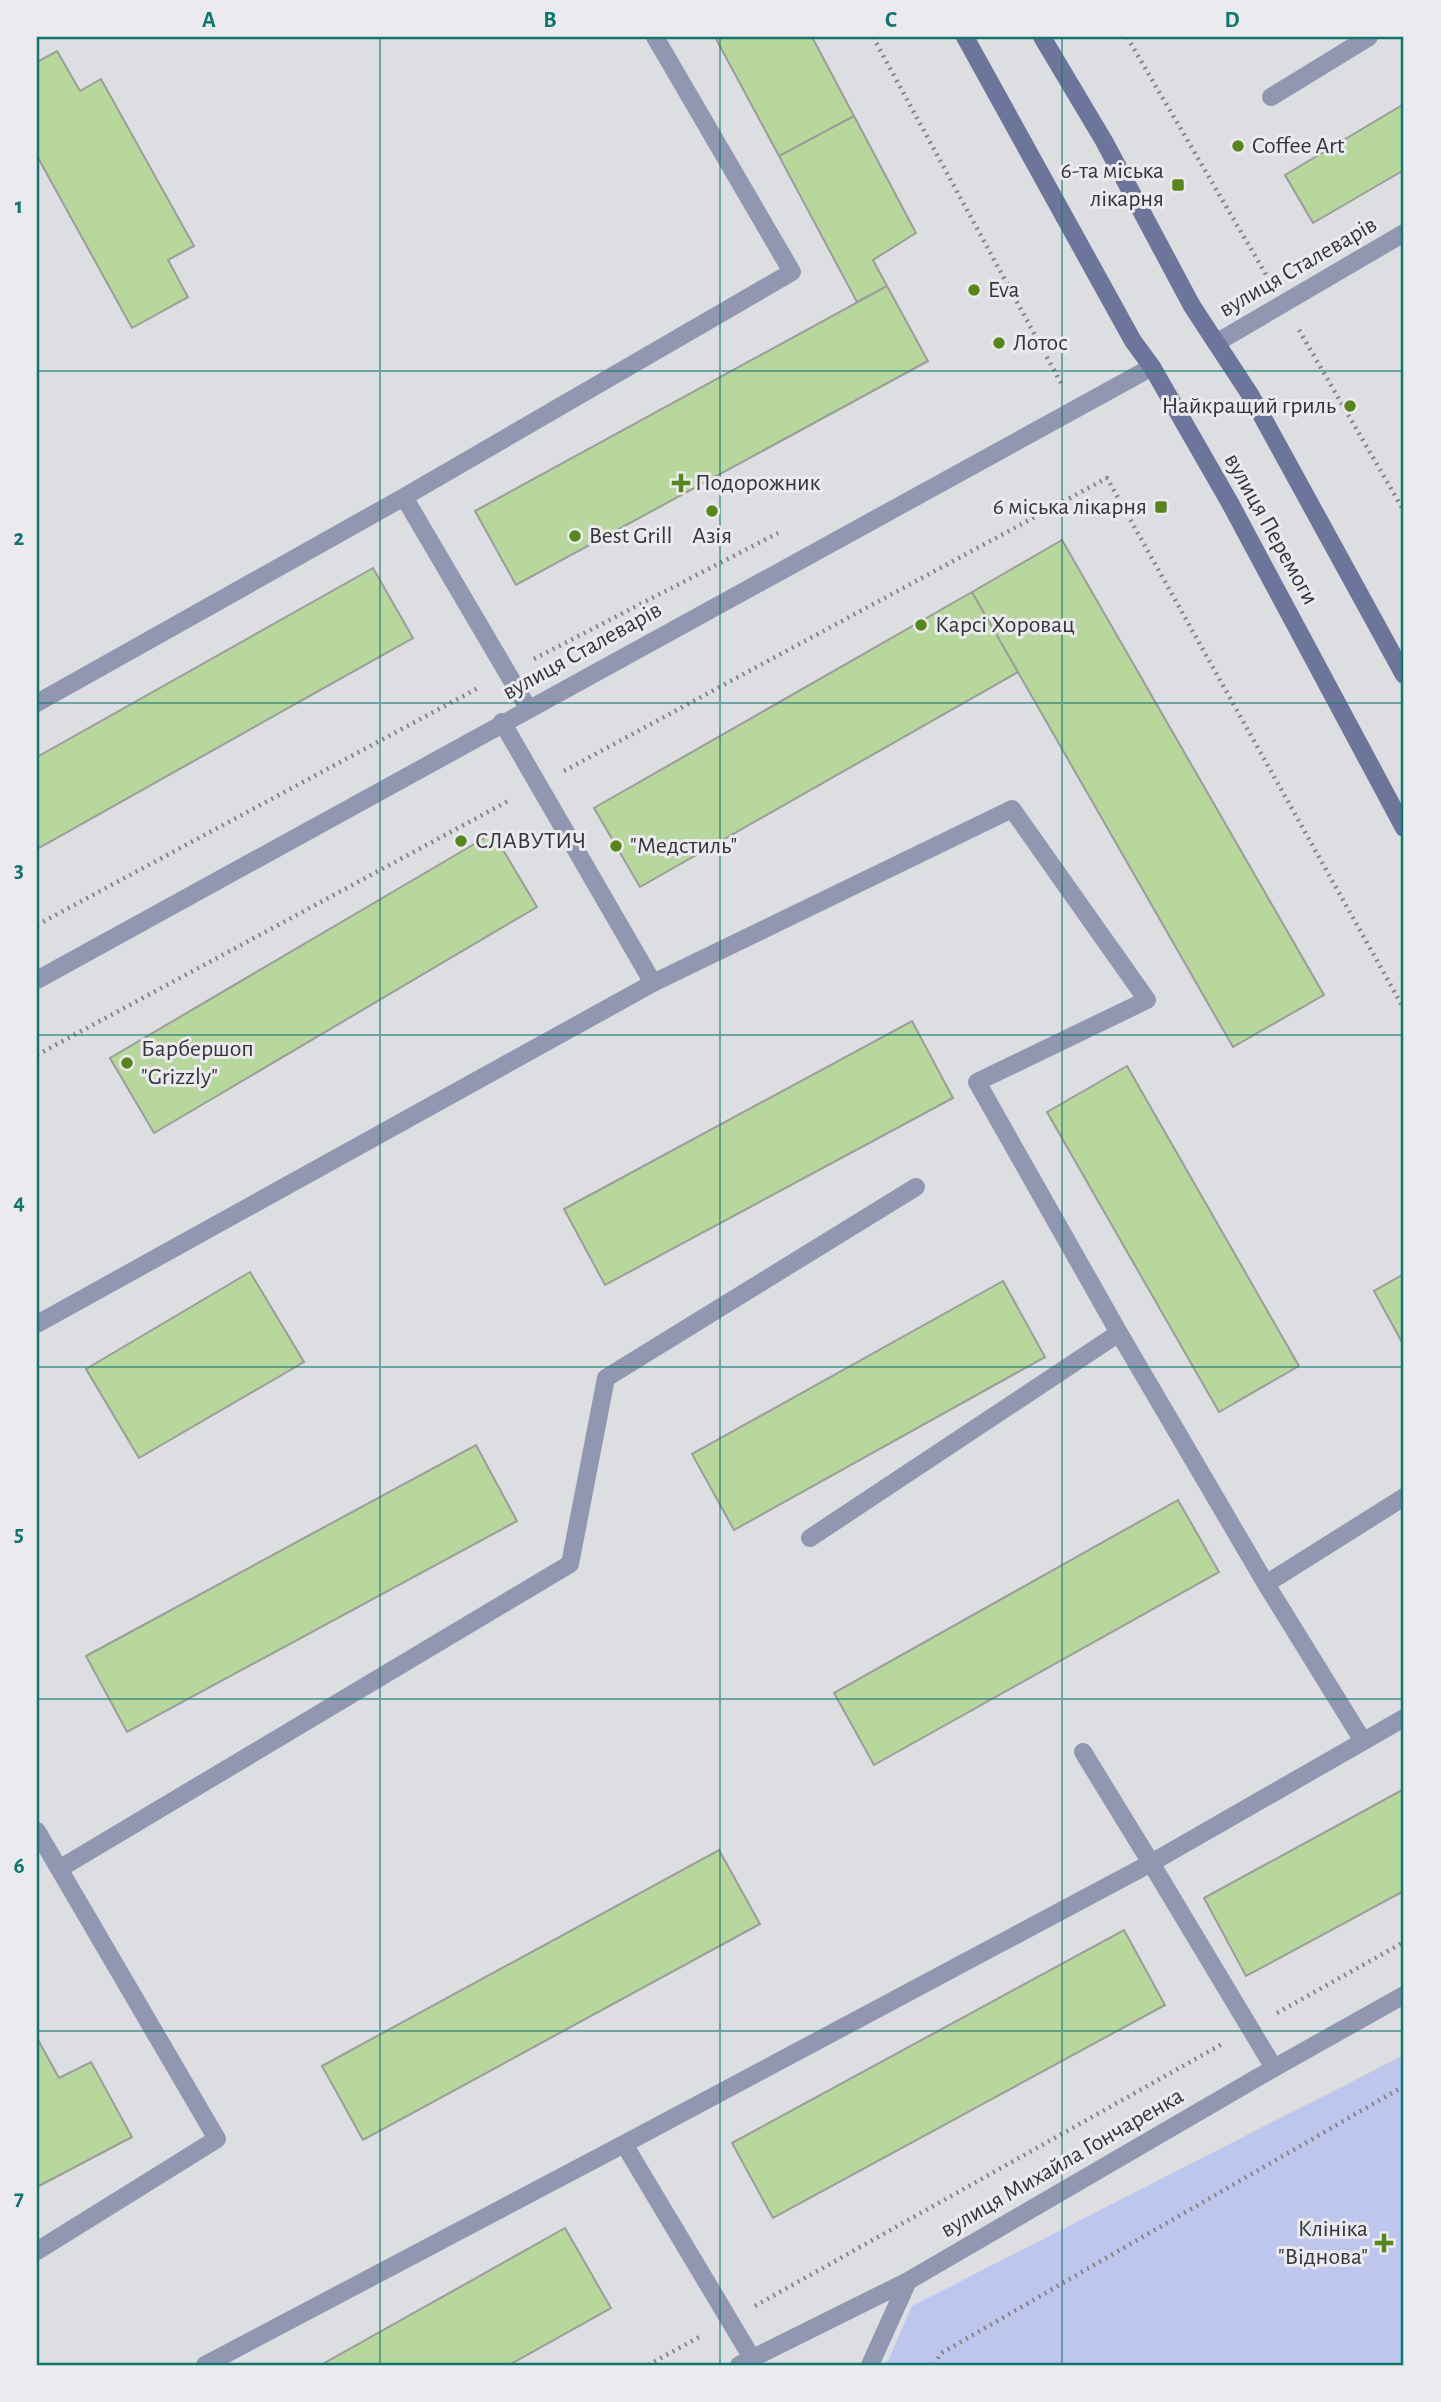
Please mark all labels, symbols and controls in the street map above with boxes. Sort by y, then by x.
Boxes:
text: A [202,9,216,32]
text: B [543,9,557,32]
text: C [885,9,897,32]
text: D [1224,9,1240,32]
place label: Coffee Art [1252,134,1345,158]
marker: Coffee Art [1230,138,1246,154]
place label: 6-та міська лікарня [1061,159,1164,211]
marker: 6-та міська лікарня [1170,177,1186,193]
text: 1 [15,195,23,218]
street label: вулиця Сталеварів [1215,212,1381,322]
place label: Eva [988,278,1020,302]
marker: Eva [966,282,982,298]
place label: Лотос [1013,331,1068,355]
marker: Лотос [991,335,1007,351]
place label: Найкращий гриль [1162,394,1336,418]
marker: Найкращий гриль [1342,398,1358,414]
street label: вулиця Перемоги [1220,449,1322,609]
place label: Подорожник [695,471,821,495]
marker: Подорожник [673,475,689,491]
place label: 6 міська лікарня [993,495,1147,519]
marker: 6 міська лікарня [1153,499,1169,515]
marker: Азія [704,503,720,519]
place label: Best Grill [589,524,673,548]
place label: Азія [692,524,732,548]
text: 2 [14,527,25,550]
marker: Best Grill [567,528,583,544]
street label: вулиця Сталеварів [498,597,666,705]
place label: Карсі Хоровац [935,613,1075,637]
marker: Карсі Хоровац [913,617,929,633]
place label: СЛАВУТИЧ [475,829,586,853]
marker: СЛАВУТИЧ [453,833,469,849]
place label: "Медстиль" [630,834,737,858]
marker: "Медстиль" [608,838,624,854]
text: 3 [14,859,24,882]
place label: Барбершоп "Grizzly" [141,1037,254,1089]
marker: Барбершоп "Grizzly" [119,1055,135,1071]
text: 4 [13,1191,25,1214]
text: 5 [14,1523,24,1546]
text: 6 [13,1855,25,1878]
street label: вулиця Михайла Гончаренка [937,2084,1187,2242]
text: 7 [14,2187,24,2210]
place label: Клініка "Віднова" [1278,2217,1368,2269]
marker: Клініка "Віднова" [1374,2233,1394,2253]

